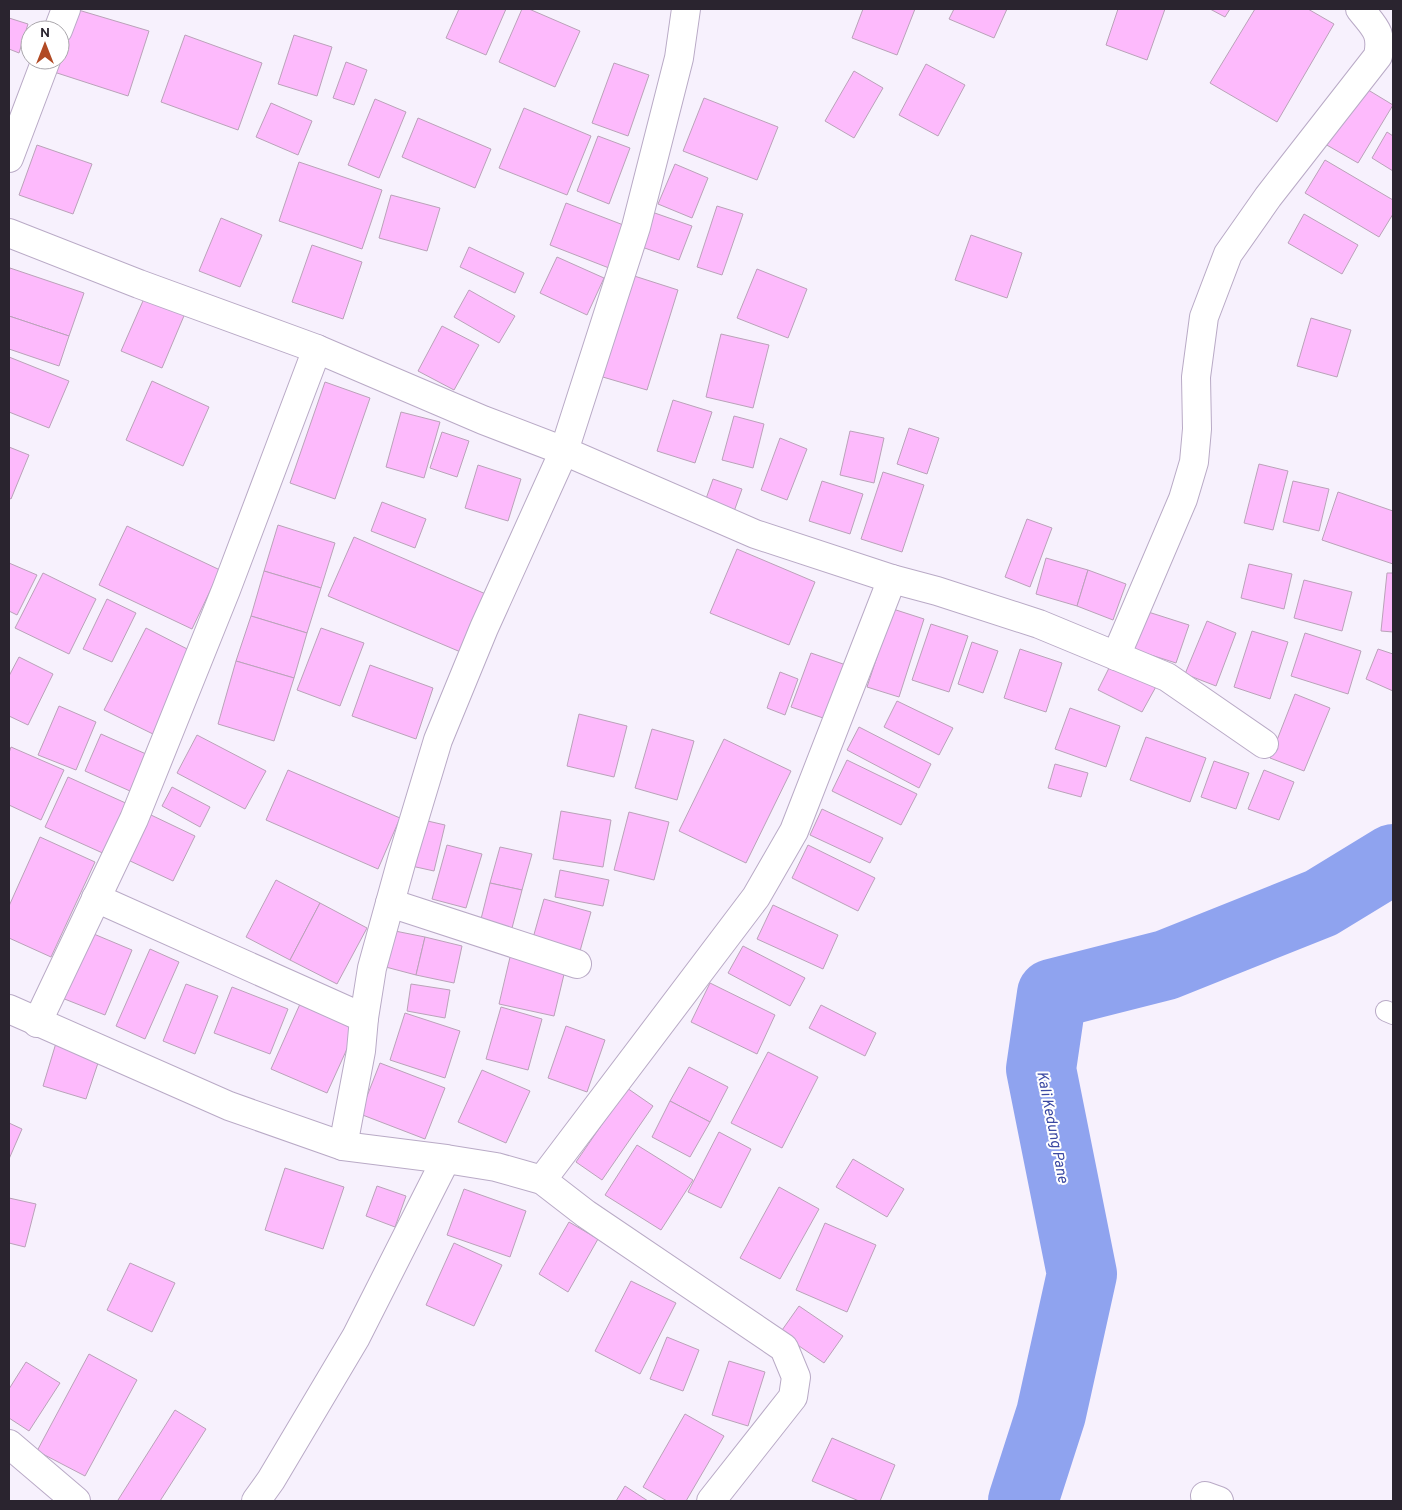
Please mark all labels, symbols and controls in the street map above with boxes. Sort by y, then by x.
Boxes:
north arrow [20,20,70,70]
text: N [40,25,50,42]
water label: Kali Kedung Pane [1031,1070,1072,1185]

